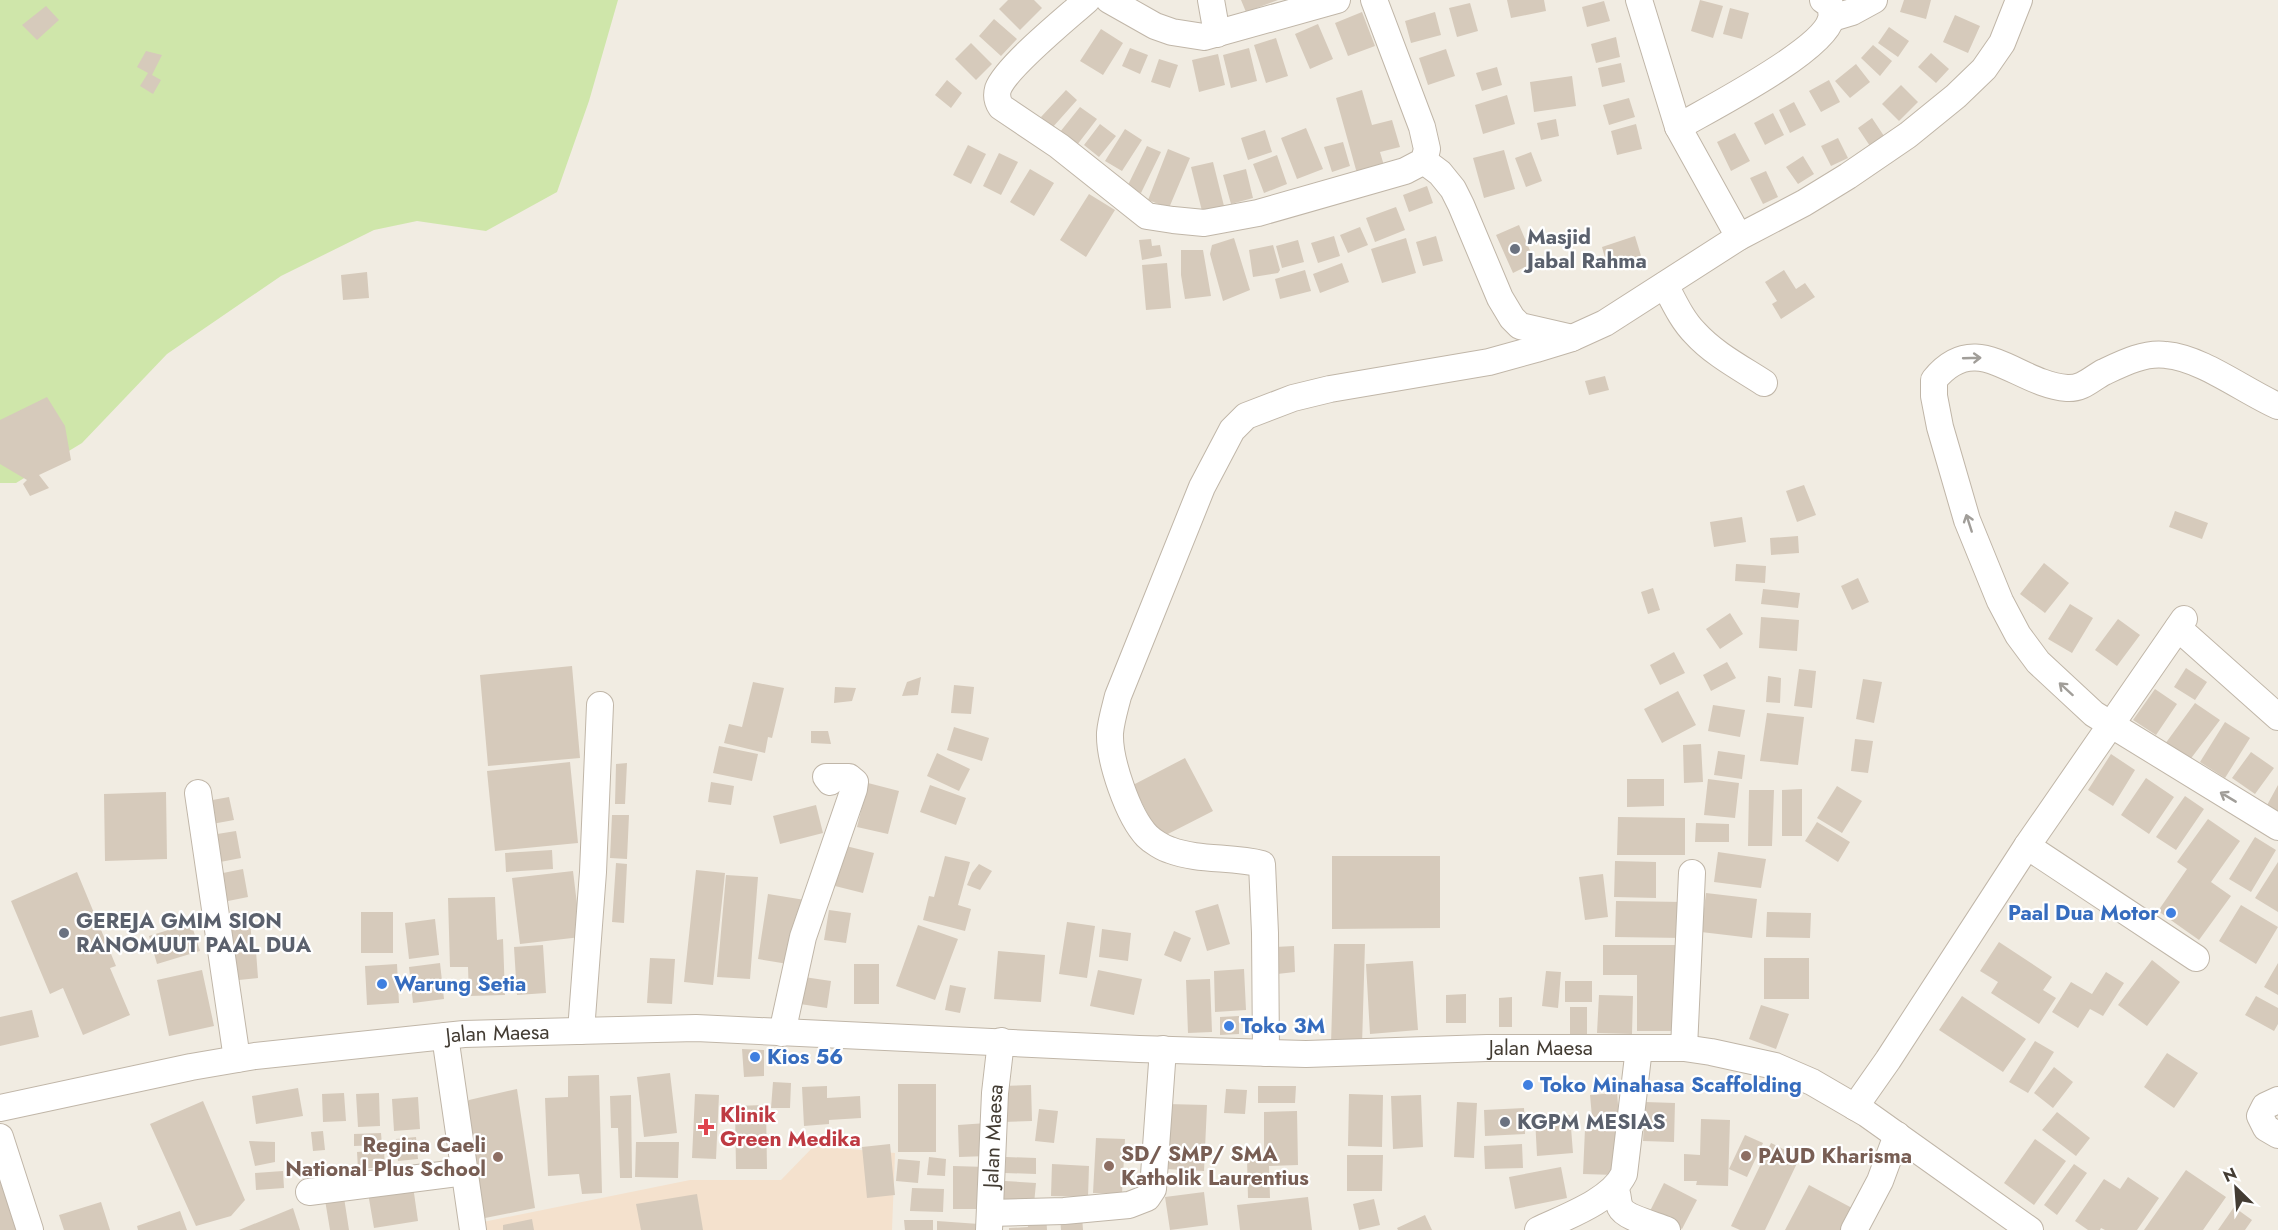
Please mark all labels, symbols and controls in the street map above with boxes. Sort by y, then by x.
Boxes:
place label: Masjid Jabal Rahma [1523,222,1647,276]
marker: Masjid Jabal Rahma [1508,242,1522,256]
one-way arrow [1962,353,1982,364]
one-way arrow [1963,514,1974,533]
one-way arrow [2059,682,2074,696]
one-way arrow [2220,790,2237,802]
place label: Paal Dua Motor [2008,898,2159,928]
place label: GEREJA GMIM SION RANOMUUT PAAL DUA [76,906,312,960]
marker: Paal Dua Motor [2164,906,2178,920]
marker: GEREJA GMIM SION RANOMUUT PAAL DUA [57,926,71,940]
place label: Warung Setia [394,969,526,999]
marker: Warung Setia [375,977,389,991]
place label: Toko 3M [1241,1011,1325,1041]
street label: Jalan Maesa [441,1017,550,1051]
marker: Toko 3M [1222,1019,1236,1033]
street label: Jalan Maesa [1486,1033,1593,1063]
place label: Kios 56 [767,1042,843,1072]
marker: Kios 56 [748,1050,762,1064]
place label: Toko Minahasa Scaffolding [1540,1070,1802,1100]
marker: Toko Minahasa Scaffolding [1521,1078,1535,1092]
street label: Jalan Maesa [976,1082,1011,1192]
place label: Klinik Green Medika [720,1100,861,1154]
place label: KGPM MESIAS [1517,1107,1666,1137]
marker: KGPM MESIAS [1498,1115,1512,1129]
marker: Klinik Green Medika [697,1118,715,1136]
place label: Regina Caeli National Plus School [285,1130,486,1184]
place label: SD/ SMP/ SMA Katholik Laurentius [1121,1139,1309,1193]
place label: PAUD Kharisma [1758,1141,1912,1171]
marker: PAUD Kharisma [1739,1149,1753,1163]
marker: Regina Caeli National Plus School [491,1150,505,1164]
north arrow [2206,1158,2266,1218]
marker: SD/ SMP/ SMA Katholik Laurentius [1102,1159,1116,1173]
text: N [2219,1162,2240,1188]

